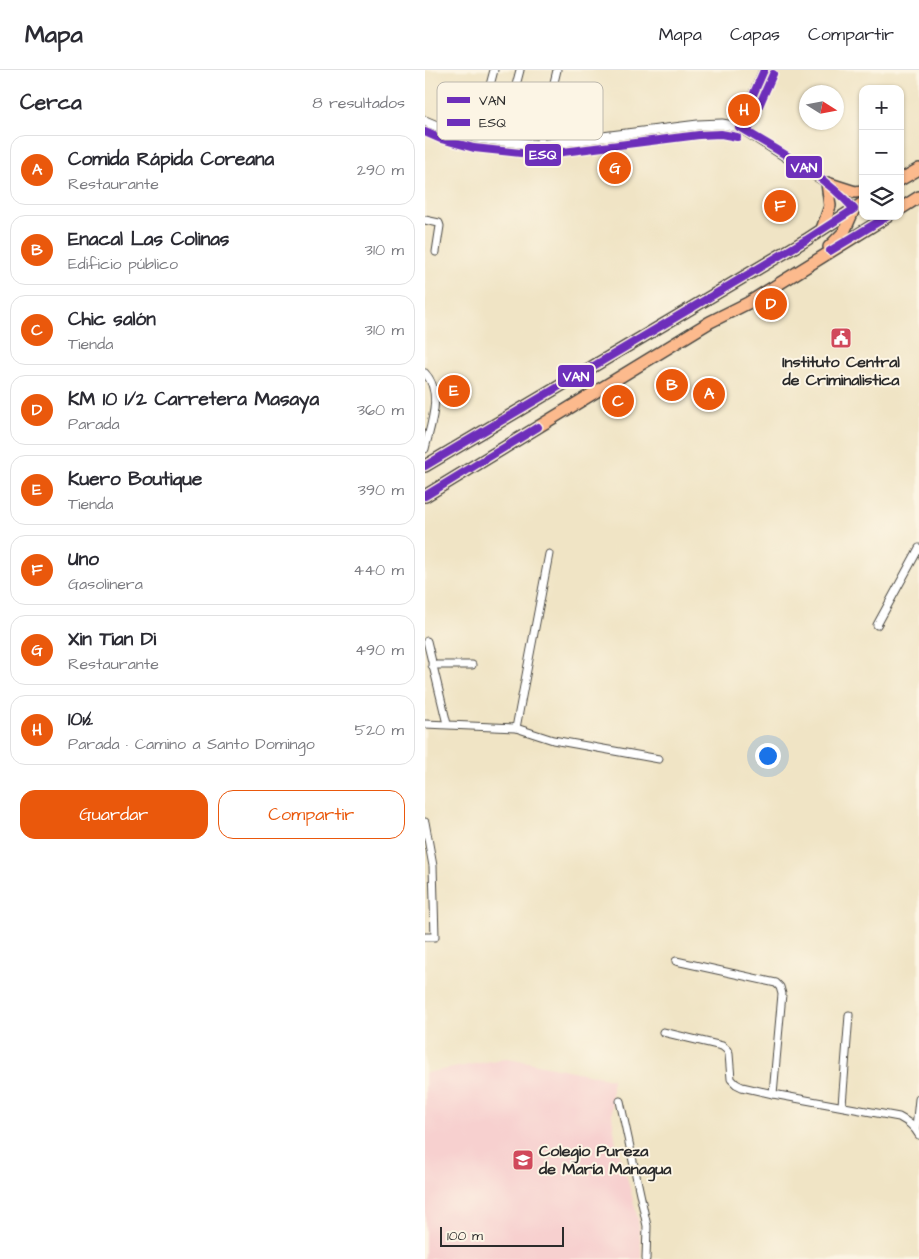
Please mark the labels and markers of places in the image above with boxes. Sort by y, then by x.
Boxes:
pin: H [728,91,760,129]
pin: G [599,149,631,187]
pin: F [764,187,796,225]
pin: D [755,285,787,323]
public building icon: Instituto Central de Criminalistica [829,326,853,350]
place label: Instituto Central de Criminalistica [782,351,900,391]
pin: B [656,366,688,404]
pin: E [438,372,470,410]
pin: A [693,375,725,413]
pin: C [602,382,634,420]
place label: Colegio Pureza de María Managua [538,1140,672,1182]
school or university icon: Colegio Pureza de María Managua [511,1148,535,1172]

